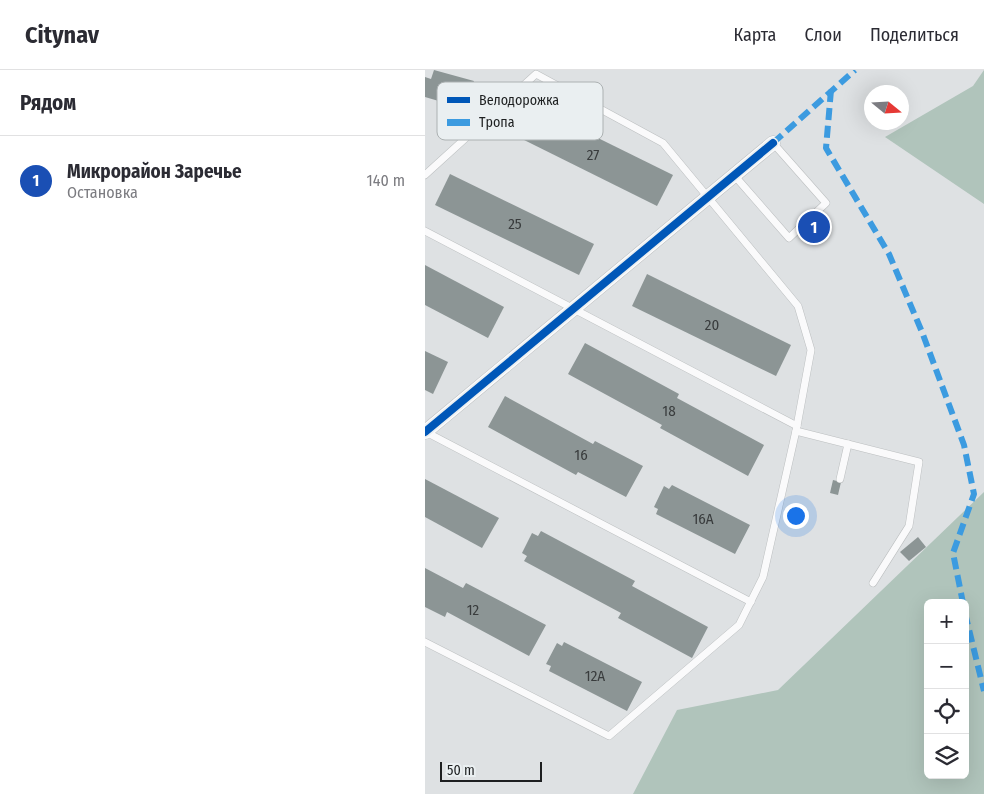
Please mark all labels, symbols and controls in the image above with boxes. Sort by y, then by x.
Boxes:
text: Citynav [25,21,99,49]
text: Карта [733,24,776,46]
text: Слои [804,24,842,46]
text: Поделиться [870,24,959,46]
legend [437,82,603,140]
north arrow [864,85,909,130]
text: Рядом [20,90,76,116]
text: Велодорожка [479,92,559,109]
text: Тропа [479,114,515,131]
house number: 27 [587,146,599,164]
text: Микрорайон Заречье [67,160,242,183]
text: 1 [33,171,39,190]
text: 140 m [367,171,405,190]
text: Остановка [67,183,138,202]
pin: 1 [798,208,830,246]
house number: 25 [508,215,522,233]
house number: 20 [705,316,719,334]
house number: 18 [662,402,676,420]
house number: 16 [574,446,588,464]
your location [783,503,809,529]
house number: 16А [692,510,714,528]
map controls [924,599,969,779]
button: + [924,599,969,644]
house number: 12 [467,601,480,619]
button: − [924,644,969,689]
house number: 12А [585,667,605,685]
button: locate [924,689,969,734]
button: layers [924,734,969,779]
scale bar [440,759,543,782]
text: 50 m [447,762,475,779]

